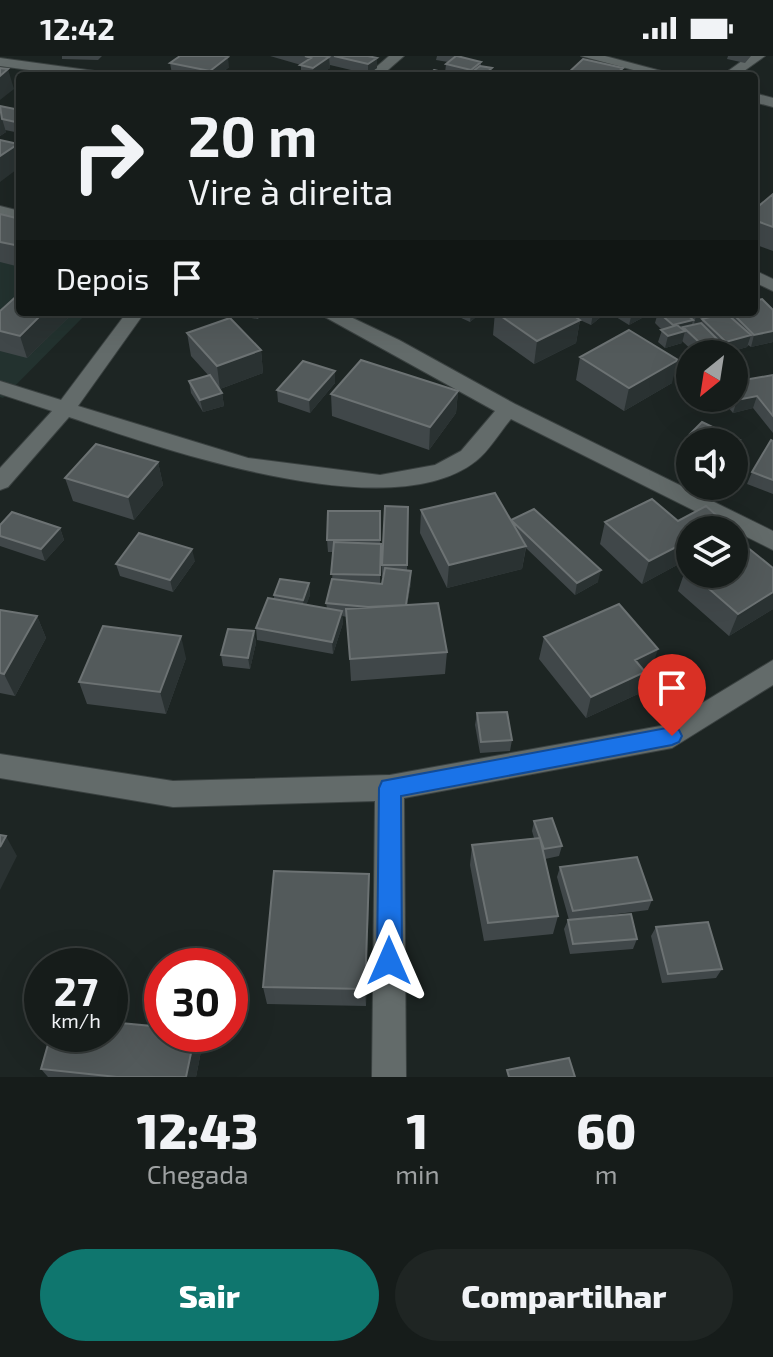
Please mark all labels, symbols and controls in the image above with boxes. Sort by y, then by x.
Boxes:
text: 12:42 [40,10,115,46]
text: 20 m [188,101,317,168]
icon: right [56,104,160,208]
text: Vire à direita [188,169,393,212]
icon: arrive [165,256,209,300]
text: Depois [56,260,149,296]
north arrow [676,340,748,412]
map controls [676,340,748,588]
button: sound [676,428,748,500]
button: layers [676,516,748,588]
pin [638,654,706,736]
icon: arrive [650,666,694,710]
position arrow [347,919,431,1003]
speed limit sign: 30 [144,948,248,1052]
text: 27 [54,966,98,1014]
text: km/h [51,1008,101,1032]
text: 12:43 [137,1101,258,1159]
text: 1 [407,1101,428,1159]
text: 60 [576,1101,636,1159]
text: Chegada [147,1158,248,1189]
text: min [395,1158,440,1189]
text: m [595,1158,618,1189]
button: Sair [40,1249,379,1341]
button: Compartilhar [395,1249,733,1341]

